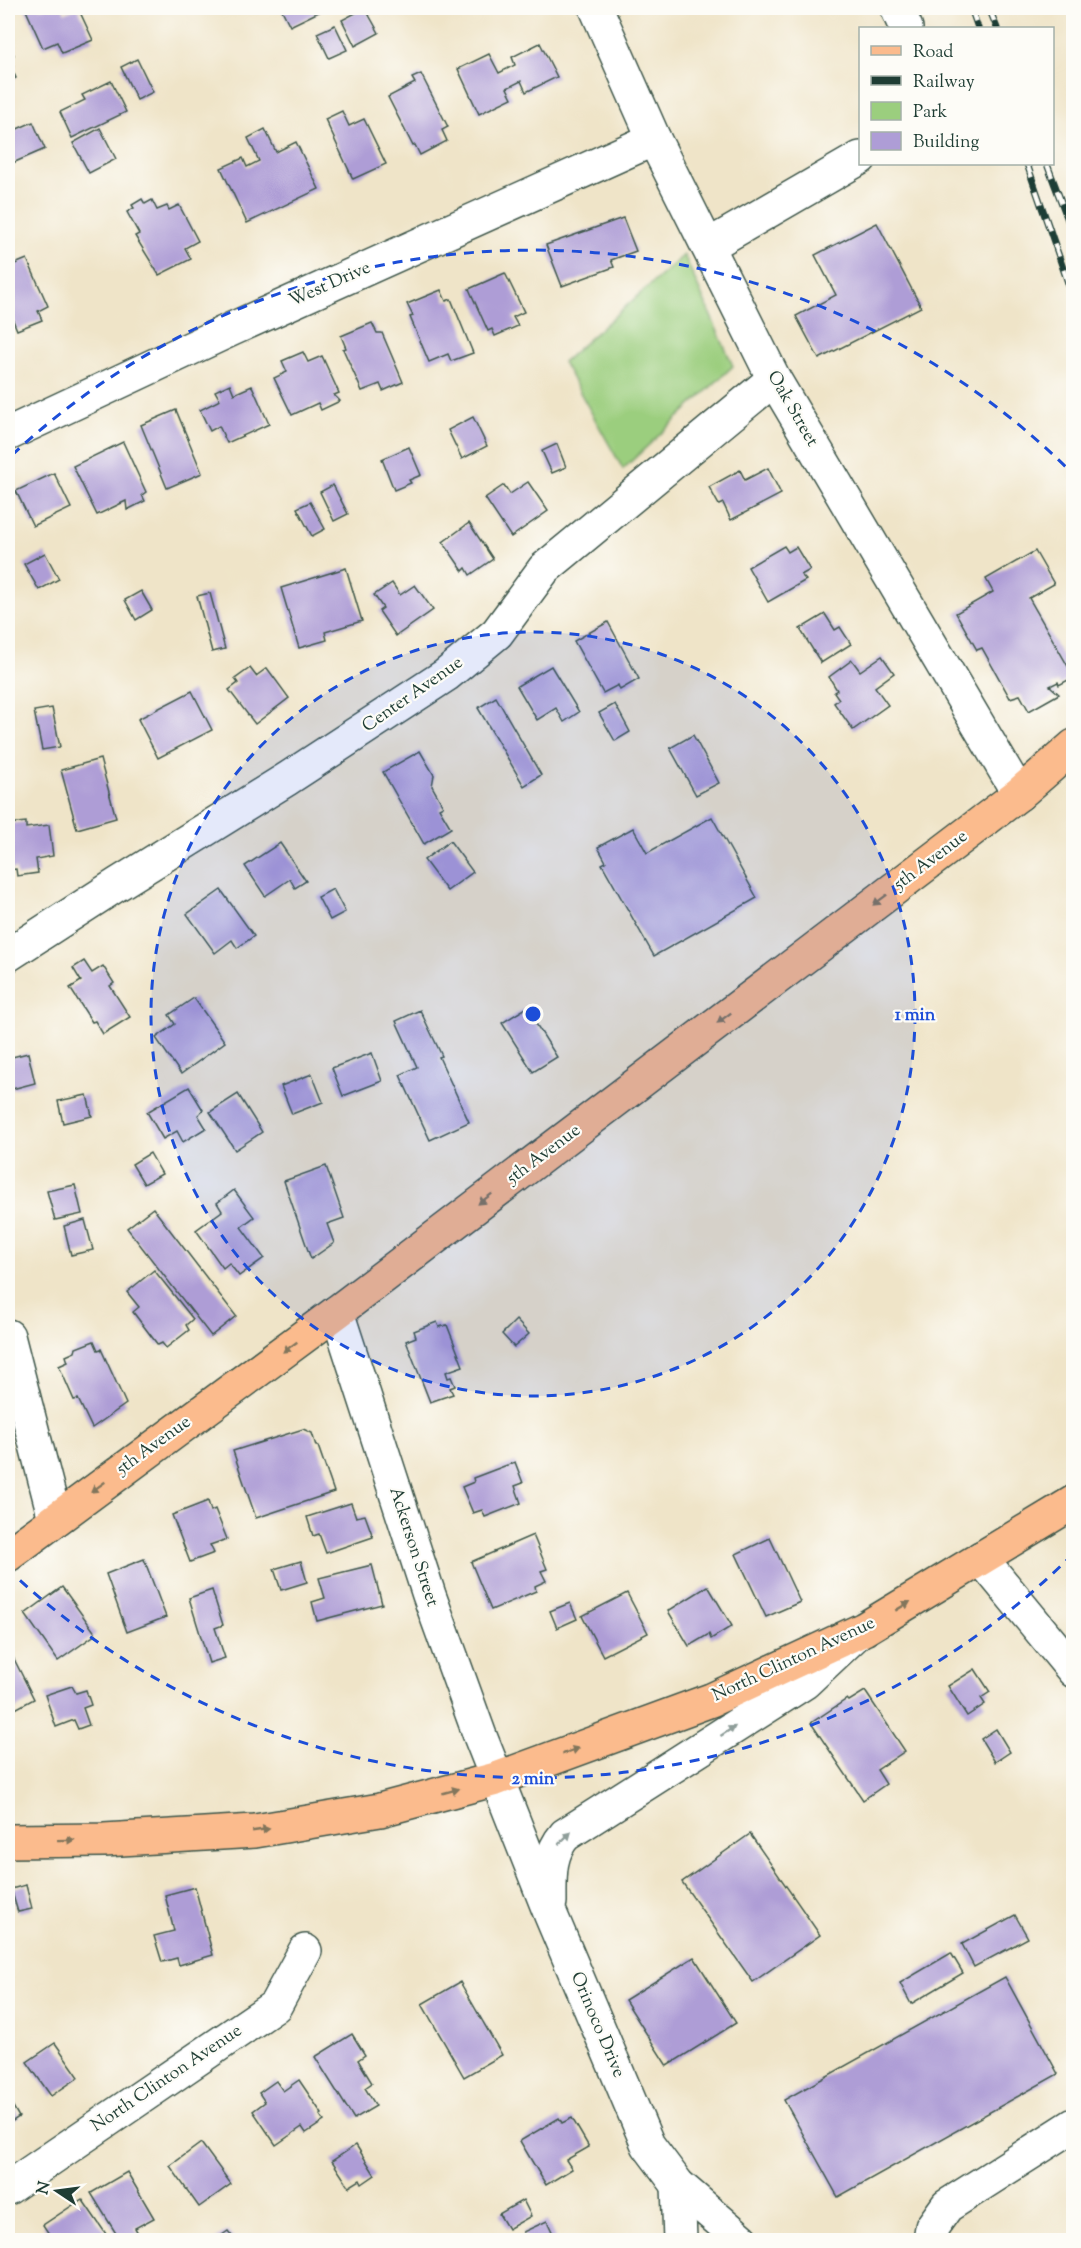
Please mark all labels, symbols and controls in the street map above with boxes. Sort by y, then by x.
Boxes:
legend [859,27,1054,165]
text: Road [913,40,953,66]
text: Railway [913,70,975,96]
text: Park [913,100,948,126]
text: Building [913,130,979,156]
street label: West Drive [285,255,375,315]
street label: Oak Street [760,366,824,452]
street label: Center Avenue [357,650,469,740]
street label: 5th Avenue [888,824,974,898]
one-way arrow [872,894,888,906]
text: 1 min [895,1003,936,1029]
centre of rings [523,1004,543,1024]
one-way arrow [717,1012,733,1024]
street label: 5th Avenue [501,1118,587,1192]
one-way arrow [478,1193,493,1205]
one-way arrow [282,1340,297,1352]
street label: 5th Avenue [110,1410,197,1483]
one-way arrow [91,1481,107,1493]
street label: Ackerson Street [381,1484,445,1610]
one-way arrow [895,1600,911,1611]
street label: North Clinton Avenue [708,1611,880,1709]
one-way arrow [719,1725,735,1737]
one-way arrow [562,1746,580,1756]
text: 2 min [512,1767,555,1793]
one-way arrow [443,1786,461,1795]
one-way arrow [251,1825,270,1834]
one-way arrow [557,1831,571,1845]
one-way arrow [56,1836,75,1845]
street label: Orinoco Drive [563,1968,631,2082]
street label: North Clinton Avenue [86,2019,248,2139]
north arrow [27,2161,87,2221]
text: N [32,2179,58,2197]

